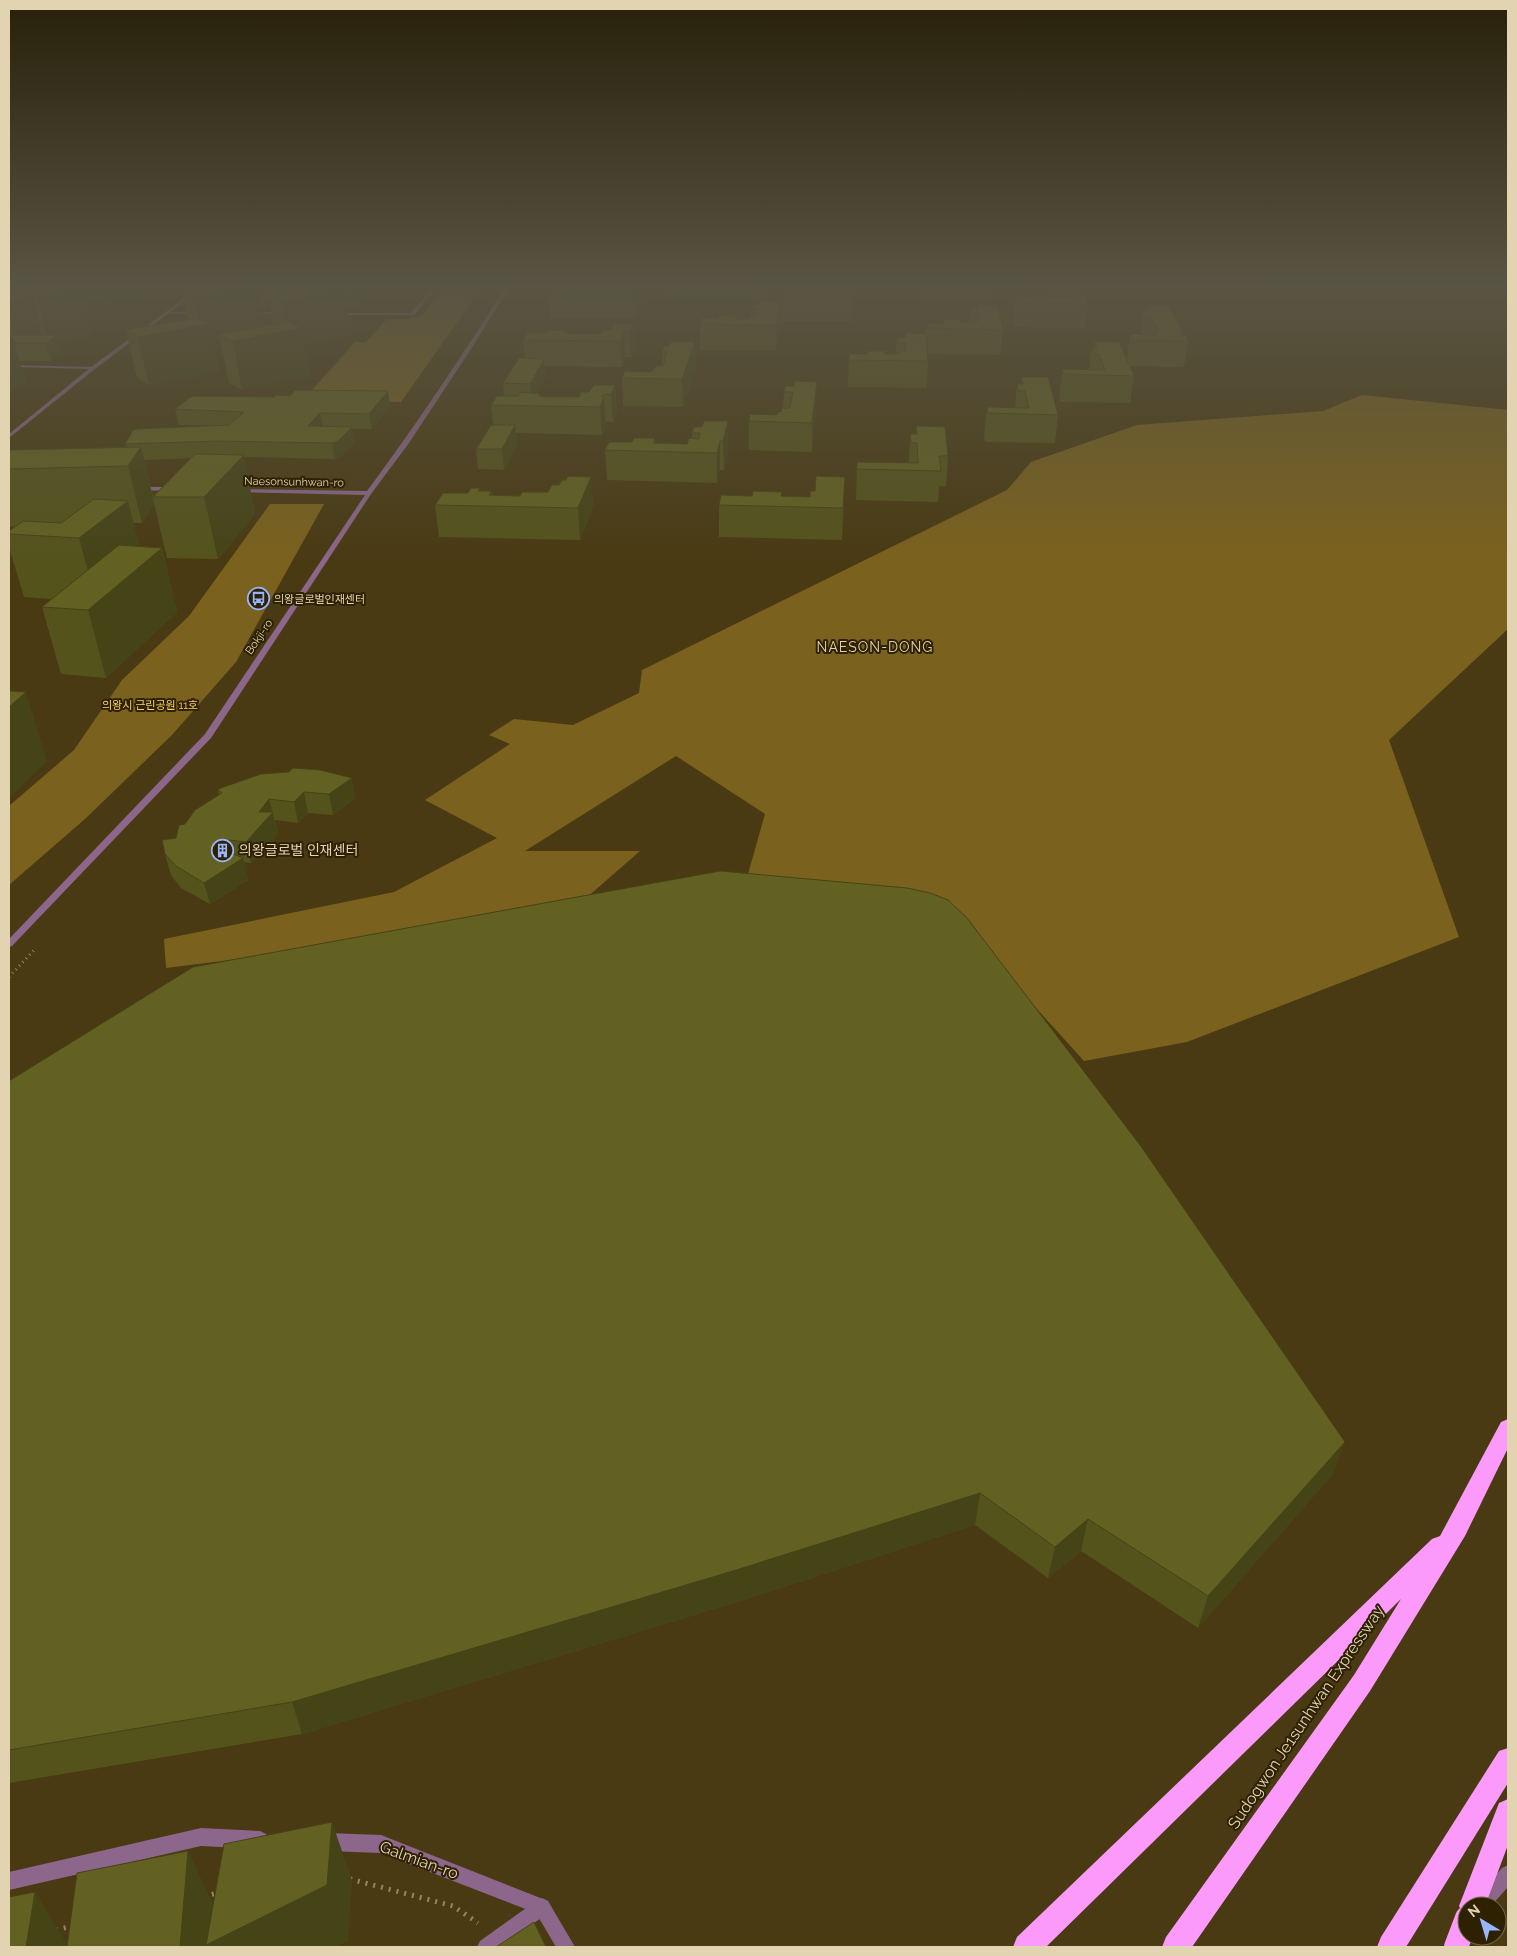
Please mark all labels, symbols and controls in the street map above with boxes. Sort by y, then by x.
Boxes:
street label: Naesonsunhwan-ro [244,475,344,489]
bus stop icon: 의왕글로벌인재센터 [246,587,270,611]
place label: 의왕글로벌인재센터 [274,593,365,606]
street label: Bokji-ro [243,617,276,657]
district label: NAESON-DONG [817,639,933,655]
park label: 의왕시 근린공원 11호 [102,699,198,712]
building icon: 의왕글로벌 인재센터 [211,838,235,862]
place label: 의왕글로벌 인재센터 [239,842,359,858]
street label: Sudogwon Je1sunhwan Expressway [1224,1601,1388,1833]
street label: Galmian-ro [377,1837,461,1883]
north arrow [1457,1896,1507,1946]
text: N [1465,1901,1483,1920]

